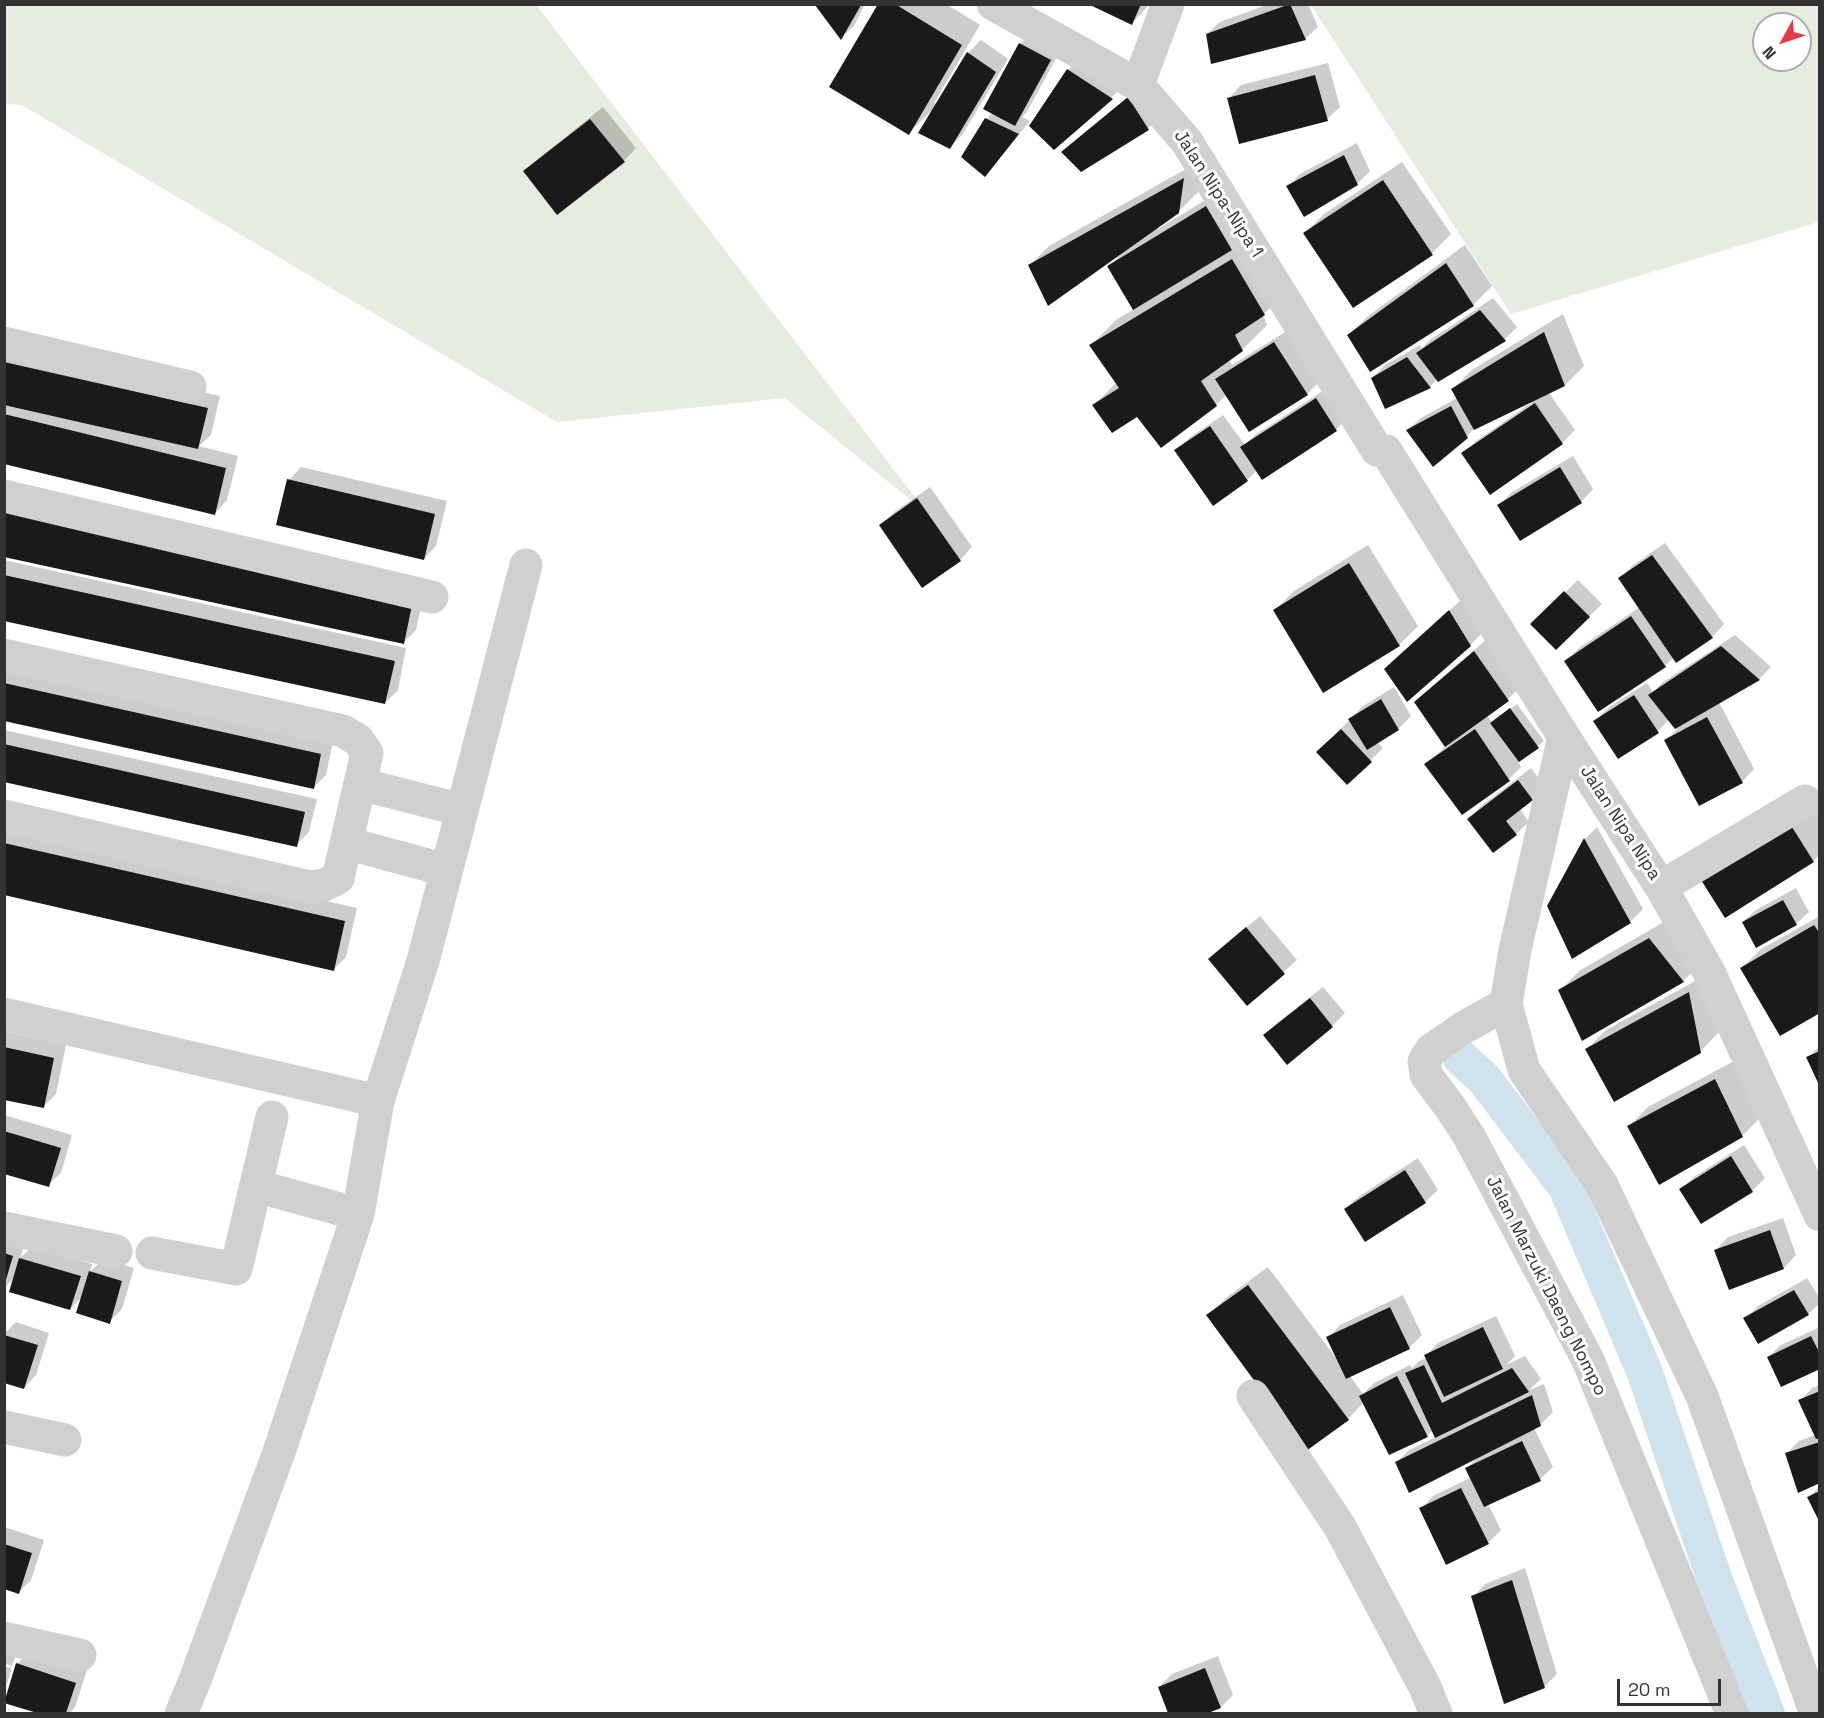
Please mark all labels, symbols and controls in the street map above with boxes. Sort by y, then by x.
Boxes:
north arrow [1752,12,1812,72]
text: N [1758,42,1781,63]
street label: Jalan Nipa-Nipa 1 [1169,126,1267,262]
street label: Jalan Nipa Nipa [1575,762,1665,884]
street label: Jalan Marzuki Daeng Nompo [1481,1172,1611,1400]
scale bar [1620,1667,1724,1705]
text: 20 m [1628,1678,1671,1701]

